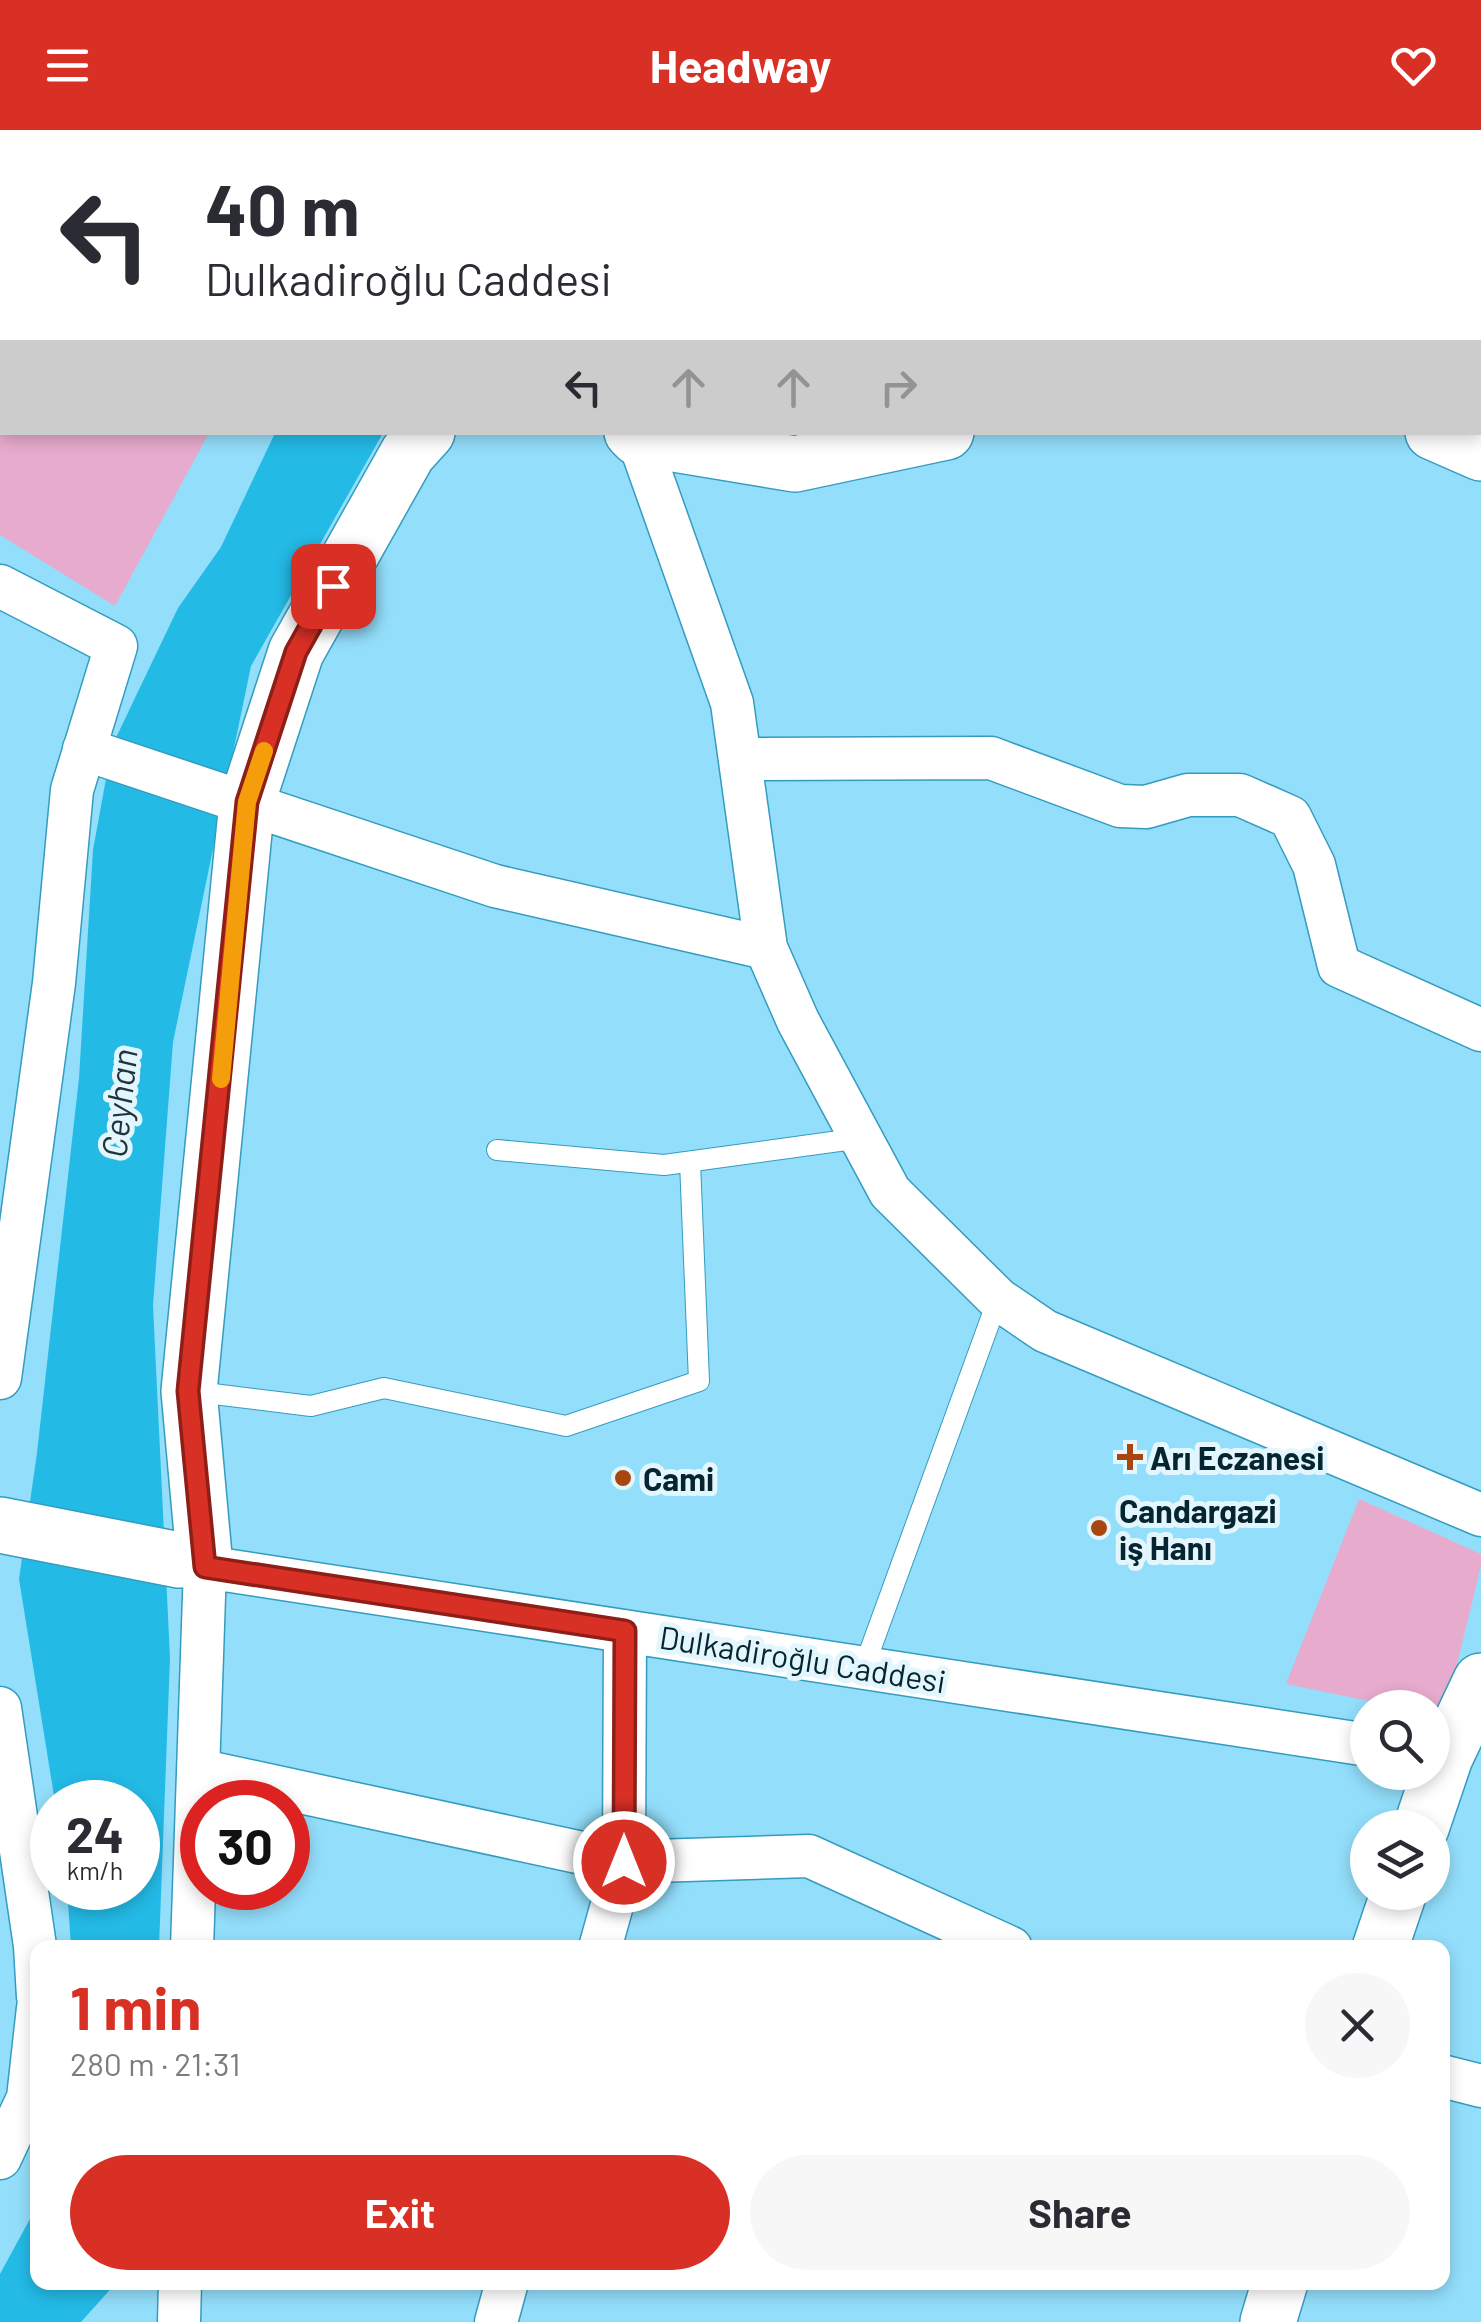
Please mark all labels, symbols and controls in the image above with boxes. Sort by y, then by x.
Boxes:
icon: menu [40,38,95,93]
text: Headway [650,38,831,92]
icon: heart [1386,38,1441,93]
text: 40 m [205,166,360,250]
icon: left [40,170,170,300]
text: Dulkadiroğlu Caddesi [205,251,612,305]
icon: left [556,360,611,415]
icon: ahead [661,360,716,415]
icon: ahead [766,360,821,415]
icon: right [871,360,926,415]
pin [291,544,376,629]
icon: arrive [306,559,361,614]
water label: Ceyhan [91,1047,145,1159]
place label: Arı Eczanesi [1150,1438,1324,1476]
marker: Arı Eczanesi [1119,1446,1141,1468]
place label: Cami [643,1459,714,1497]
marker: Cami [612,1467,634,1489]
place label: Candargazi iş Hanı [1119,1491,1277,1566]
marker: Candargazi iş Hanı [1088,1517,1110,1539]
street label: Dulkadiroğlu Caddesi [657,1617,949,1699]
map controls [1350,1690,1450,1910]
button: search [1350,1690,1450,1790]
speed limit sign: 30 [180,1780,310,1910]
text: 24 [66,1803,124,1863]
position arrow [572,1810,676,1914]
button: layers [1350,1810,1450,1910]
text: km/h [67,1855,123,1885]
text: 1 min [70,1970,201,2042]
button: close [1305,1973,1410,2078]
text: 280 m · 21:31 [70,2044,241,2082]
button: Exit [70,2155,730,2270]
button: Share [750,2155,1410,2270]

